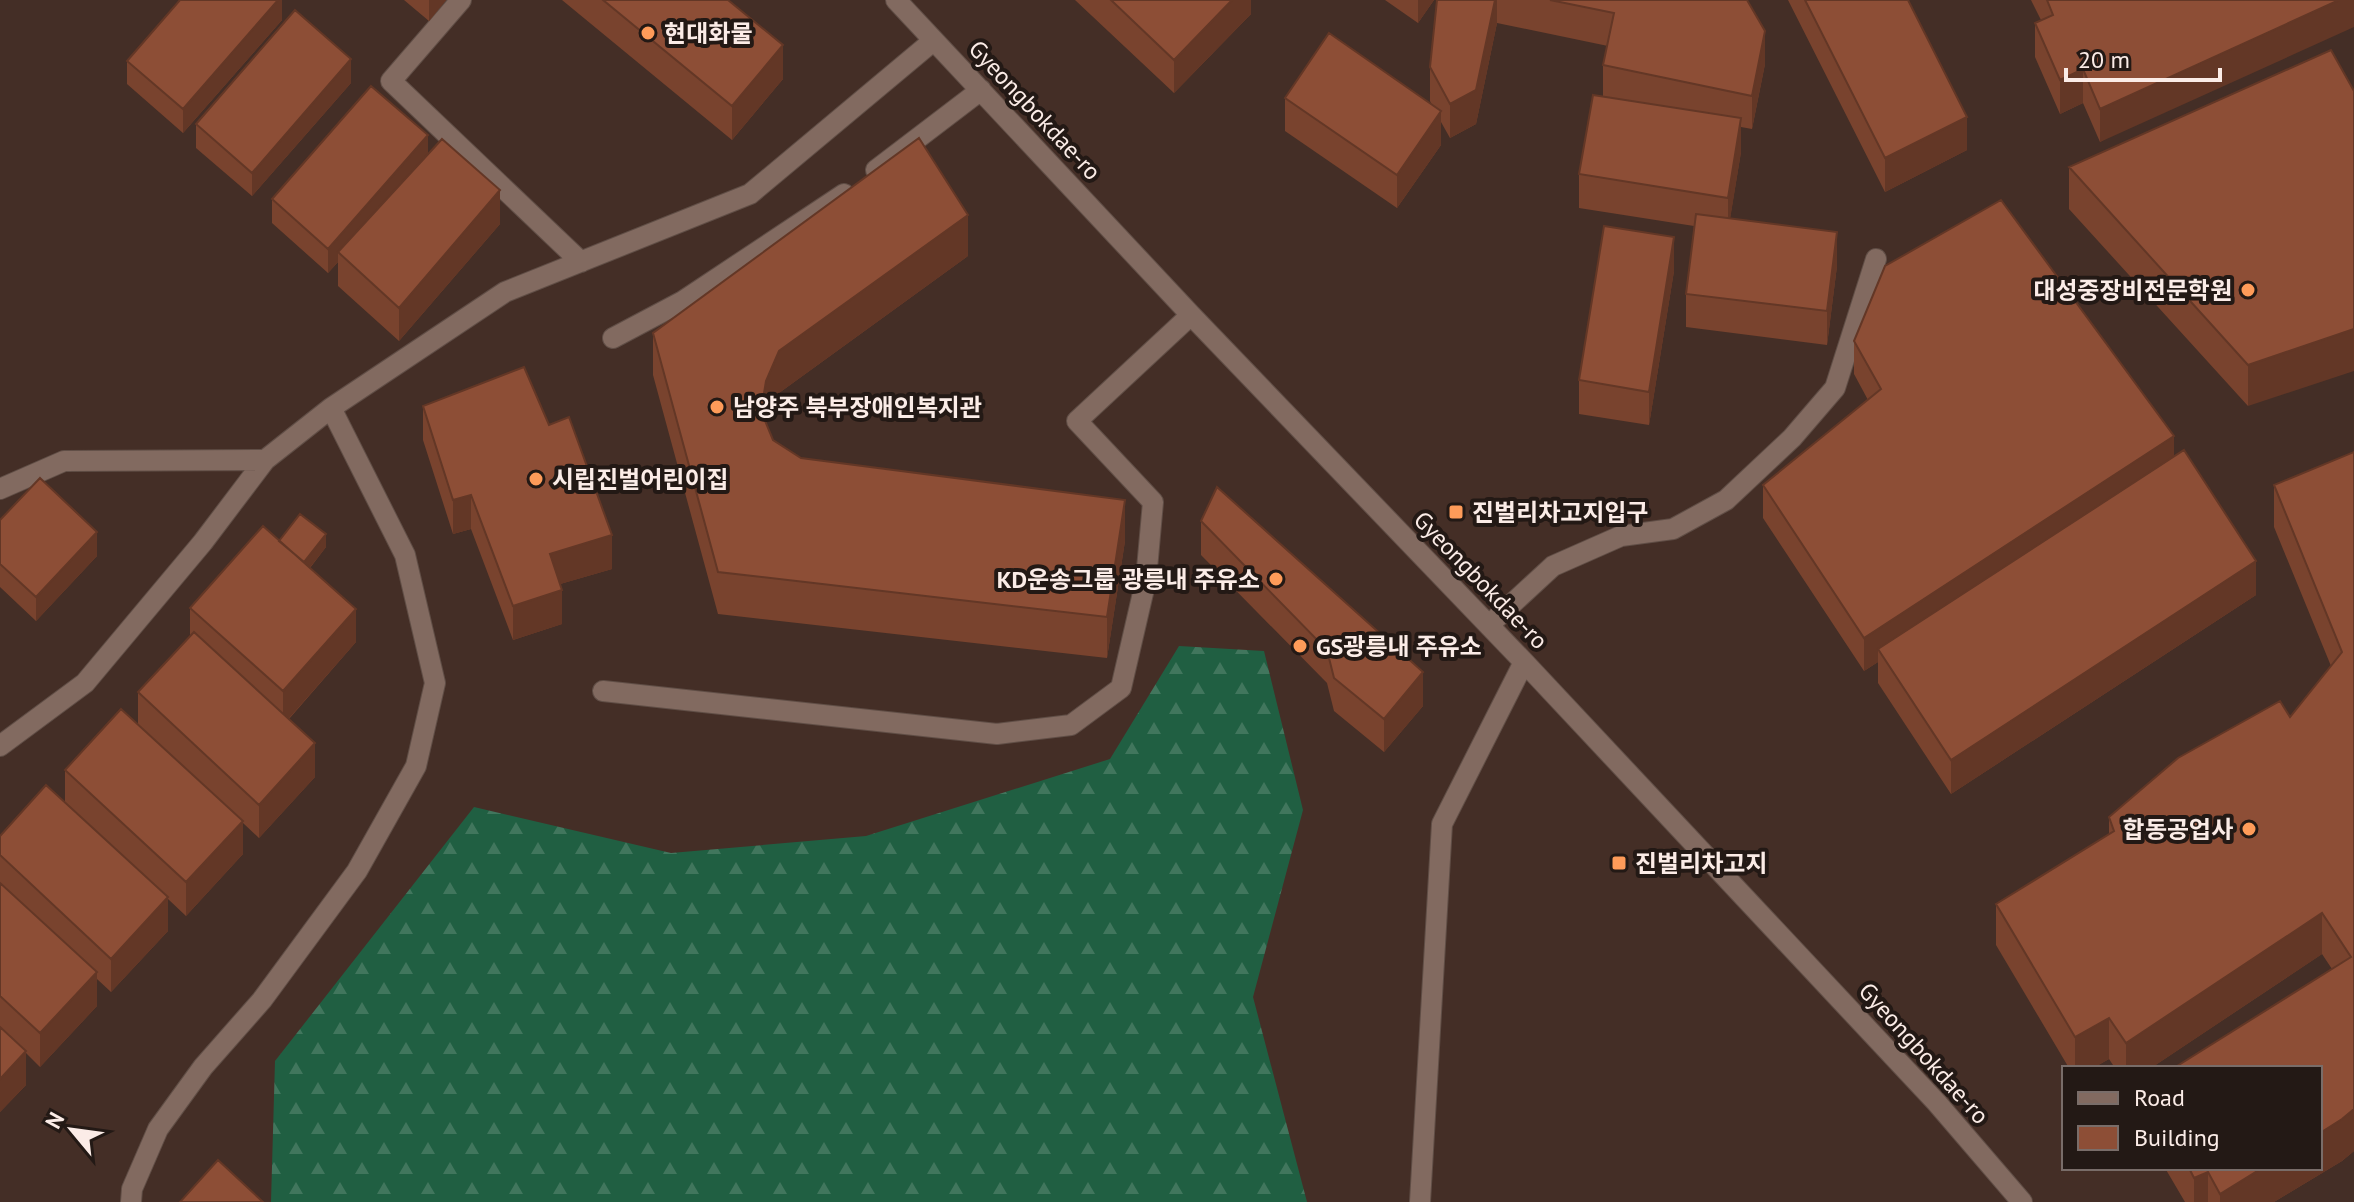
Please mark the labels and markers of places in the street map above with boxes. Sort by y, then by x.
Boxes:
place label: 현대화물 [664,18,752,49]
marker: 현대화물 [639,24,657,42]
place label: 대성중장비전문학원 [2033,275,2232,306]
marker: 대성중장비전문학원 [2239,281,2257,299]
place label: 남양주 북부장애인복지관 [733,392,982,423]
marker: 남양주 북부장애인복지관 [708,398,726,416]
place label: 시립진벌어린이집 [552,464,729,495]
marker: 시립진벌어린이집 [527,470,545,488]
place label: 진벌리차고지입구 [1472,497,1649,528]
marker: 진벌리차고지입구 [1447,503,1465,521]
place label: KD운송그룹 광릉내 주유소 [997,564,1260,595]
marker: KD운송그룹 광릉내 주유소 [1267,570,1285,588]
place label: GS광릉내 주유소 [1316,631,1482,662]
marker: GS광릉내 주유소 [1291,637,1309,655]
place label: 합동공업사 [2123,814,2233,845]
marker: 합동공업사 [2240,820,2258,838]
place label: 진벌리차고지 [1635,848,1767,879]
marker: 진벌리차고지 [1610,854,1628,872]

